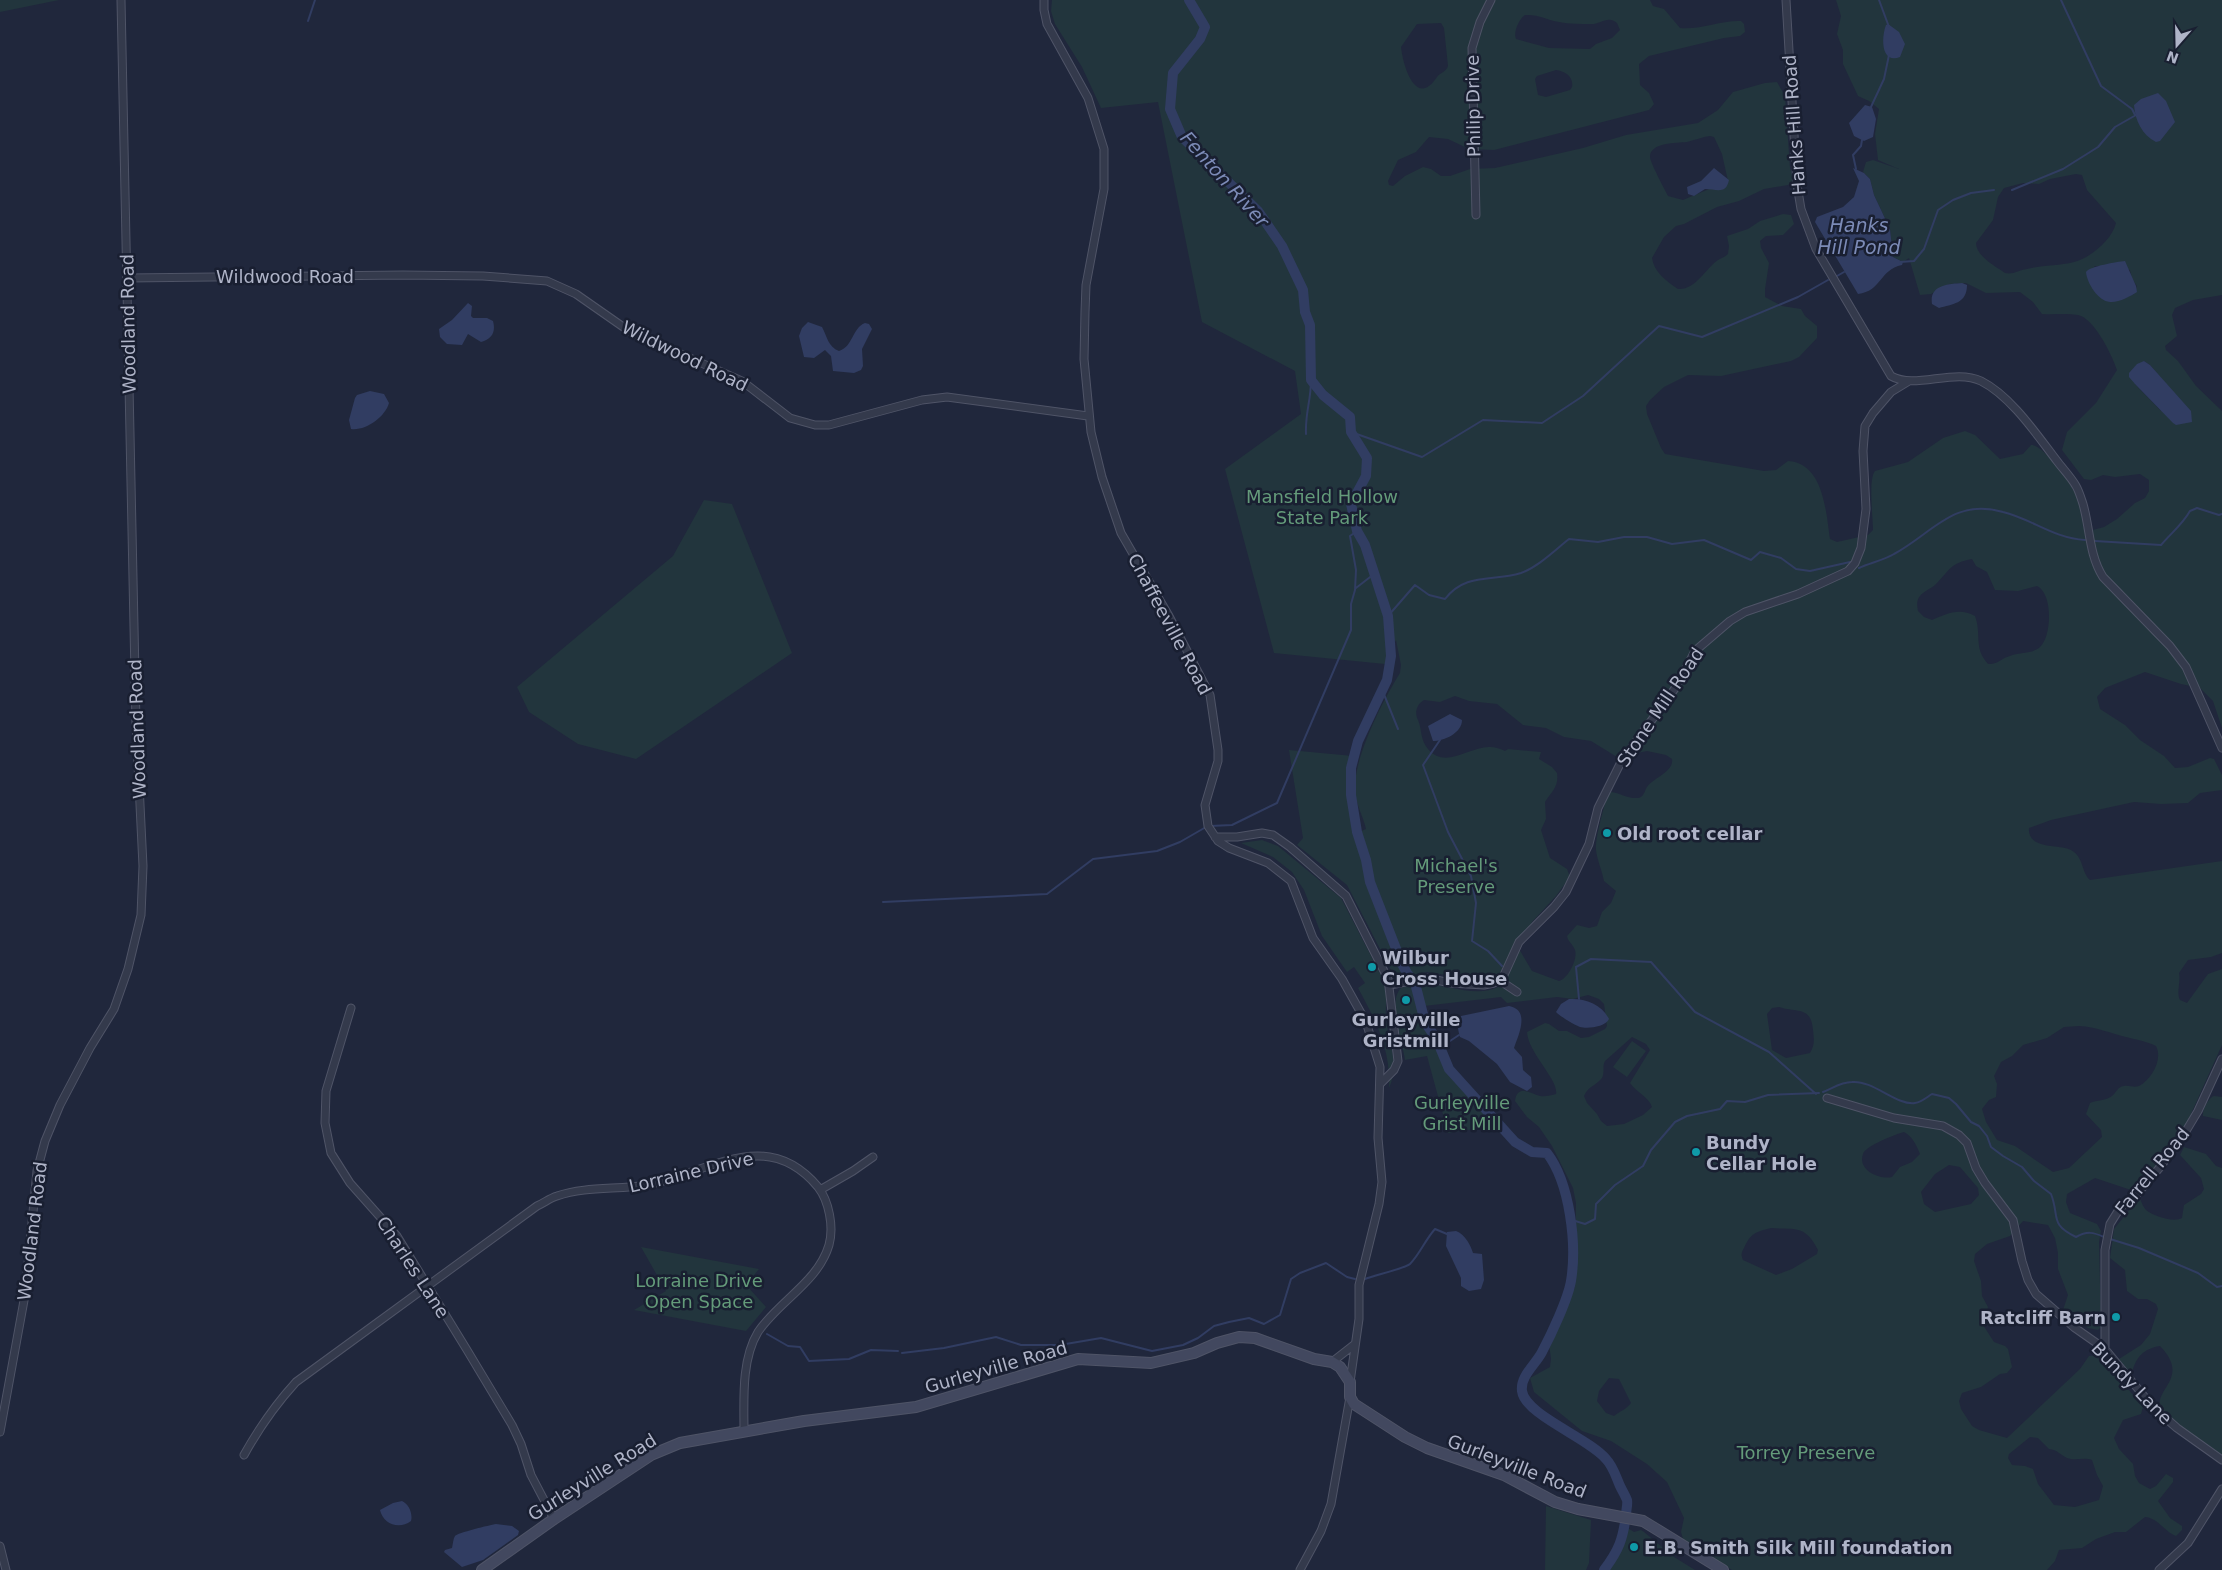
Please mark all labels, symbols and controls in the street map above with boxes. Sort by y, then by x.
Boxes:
north arrow [2152,20,2202,70]
text: N [2164,48,2181,67]
street label: Hanks Hill Road [1779,54,1809,196]
street label: Philip Drive [1462,55,1484,157]
water label: Fenton River [1176,127,1274,232]
water label: Hanks Hill Pond [1817,214,1902,258]
street label: Woodland Road [116,254,140,394]
street label: Wildwood Road [216,266,354,287]
street label: Wildwood Road [618,316,752,396]
park label: Mansfield Hollow State Park [1246,486,1398,528]
street label: Chaffeeville Road [1124,550,1216,698]
street label: Stone Mill Road [1612,643,1708,771]
street label: Woodland Road [124,659,150,799]
place label: Old root cellar [1617,823,1762,844]
marker: Old root cellar [1601,827,1613,839]
park label: Michael's Preserve [1414,855,1498,897]
place label: Wilbur Cross House [1382,947,1507,989]
marker: Wilbur Cross House [1366,961,1378,973]
marker: Gurleyville Gristmill [1400,994,1412,1006]
place label: Gurleyville Gristmill [1351,1009,1461,1051]
park label: Gurleyville Grist Mill [1414,1092,1510,1134]
street label: Farrell Road [2111,1123,2193,1219]
place label: Bundy Cellar Hole [1706,1132,1817,1174]
marker: Bundy Cellar Hole [1690,1146,1702,1158]
street label: Lorraine Drive [627,1147,755,1197]
street label: Woodland Road [13,1160,51,1302]
street label: Charles Lane [372,1212,454,1322]
park label: Lorraine Drive Open Space [635,1270,763,1312]
place label: Ratcliff Barn [1980,1307,2106,1328]
marker: Ratcliff Barn [2110,1311,2122,1323]
street label: Gurleyville Road [922,1337,1070,1397]
street label: Bundy Lane [2087,1337,2177,1429]
street label: Gurleyville Road [524,1429,660,1525]
street label: Gurleyville Road [1445,1430,1589,1502]
park label: Torrey Preserve [1736,1442,1875,1463]
place label: E.B. Smith Silk Mill foundation [1644,1537,1953,1558]
marker: E.B. Smith Silk Mill foundation [1628,1541,1640,1553]

